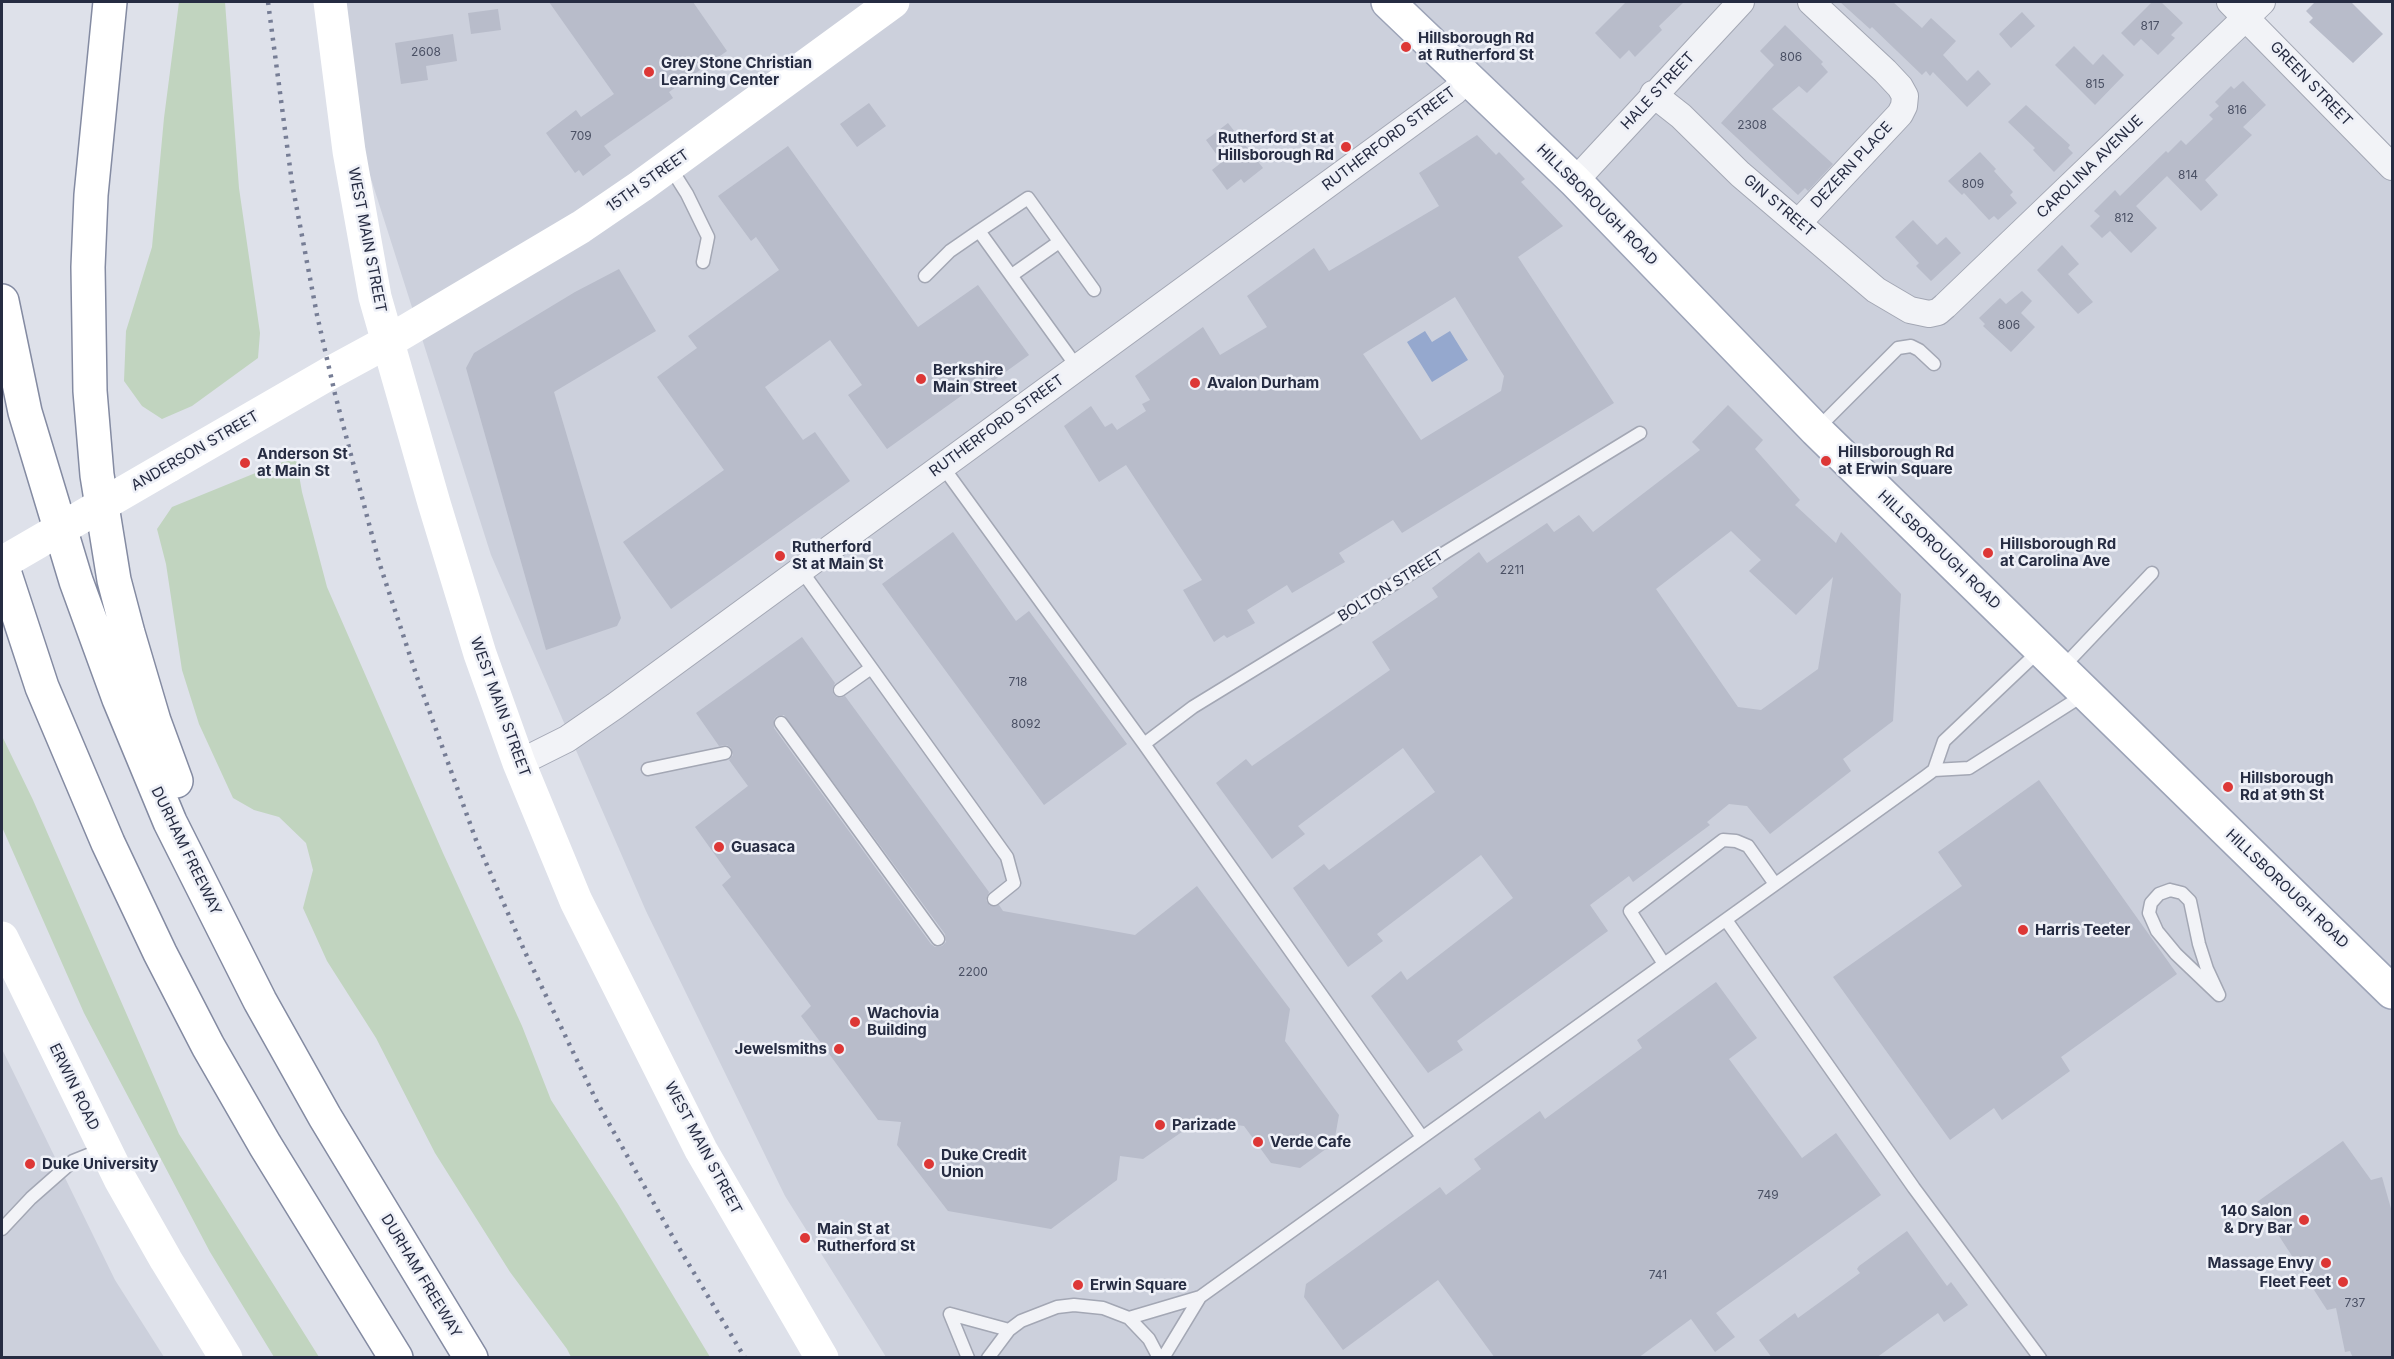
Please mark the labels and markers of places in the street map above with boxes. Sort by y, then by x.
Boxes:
place label: Hillsborough Rd at Rutherford St [1418,29,1534,64]
marker: Hillsborough Rd at Rutherford St [1399,40,1413,54]
place label: Grey Stone Christian Learning Center [661,54,812,89]
marker: Grey Stone Christian Learning Center [642,65,656,79]
place label: Rutherford St at Hillsborough Rd [1218,129,1334,164]
marker: Rutherford St at Hillsborough Rd [1339,140,1353,154]
place label: Berkshire Main Street [933,361,1017,396]
marker: Berkshire Main Street [914,372,928,386]
place label: Avalon Durham [1207,374,1319,392]
marker: Avalon Durham [1188,376,1202,390]
place label: Hillsborough Rd at Erwin Square [1838,443,1954,478]
place label: Anderson St at Main St [257,445,348,480]
marker: Hillsborough Rd at Erwin Square [1819,454,1833,468]
marker: Anderson St at Main St [238,456,252,470]
place label: Hillsborough Rd at Carolina Ave [2000,535,2116,570]
place label: Rutherford St at Main St [792,538,884,573]
marker: Hillsborough Rd at Carolina Ave [1981,546,1995,560]
marker: Rutherford St at Main St [773,549,787,563]
place label: Hillsborough Rd at 9th St [2240,769,2334,804]
marker: Hillsborough Rd at 9th St [2221,780,2235,794]
place label: Guasaca [731,838,795,856]
marker: Guasaca [712,840,726,854]
place label: Harris Teeter [2035,921,2130,939]
marker: Harris Teeter [2016,923,2030,937]
place label: Wachovia Building [867,1004,939,1039]
marker: Wachovia Building [848,1015,862,1029]
place label: Jewelsmiths [735,1040,827,1058]
marker: Jewelsmiths [832,1042,846,1056]
place label: Parizade [1172,1116,1236,1134]
marker: Parizade [1153,1118,1167,1132]
place label: Verde Cafe [1270,1133,1351,1151]
marker: Verde Cafe [1251,1135,1265,1149]
place label: Duke Credit Union [941,1146,1027,1181]
place label: Duke University [42,1155,158,1173]
marker: Duke University [23,1157,37,1171]
marker: Duke Credit Union [922,1157,936,1171]
place label: 140 Salon & Dry Bar [2221,1202,2292,1237]
marker: 140 Salon & Dry Bar [2297,1213,2311,1227]
place label: Main St at Rutherford St [817,1220,915,1255]
marker: Main St at Rutherford St [798,1231,812,1245]
place label: Massage Envy [2208,1254,2314,1272]
marker: Massage Envy [2319,1256,2333,1270]
place label: Fleet Feet [2259,1273,2331,1291]
marker: Fleet Feet [2336,1275,2350,1289]
place label: Erwin Square [1090,1276,1187,1294]
marker: Erwin Square [1071,1278,1085,1292]

